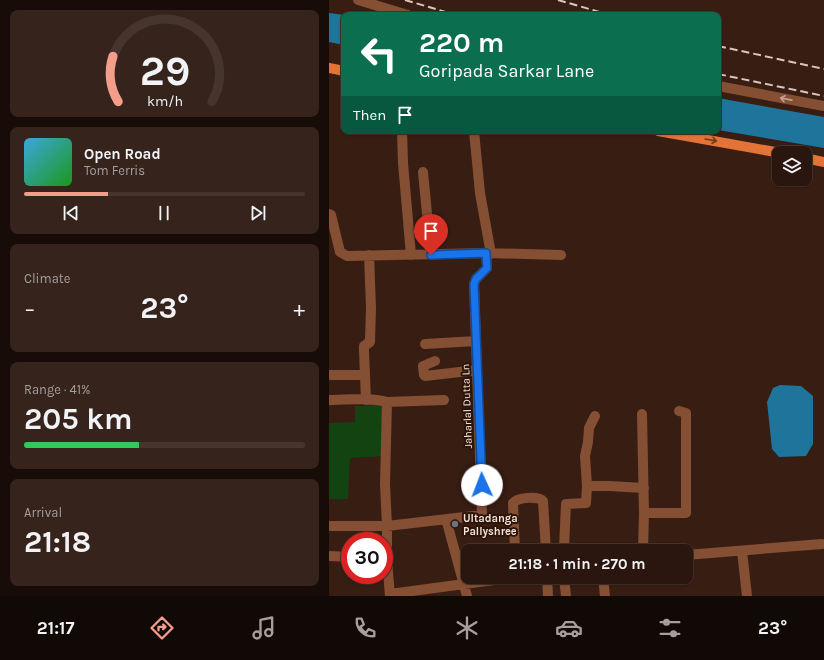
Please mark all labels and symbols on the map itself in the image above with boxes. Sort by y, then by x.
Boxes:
one-way arrow [780,95,793,103]
one-way arrow [704,137,717,145]
pin [414,214,448,255]
street label: Jaharlal Dutta Ln [459,363,475,449]
position arrow [461,464,503,506]
place label: Ultadanga Pallyshree [463,512,518,538]
marker: Ultadanga Pallyshree [450,519,460,529]
speed limit sign: 30 [341,532,393,584]

